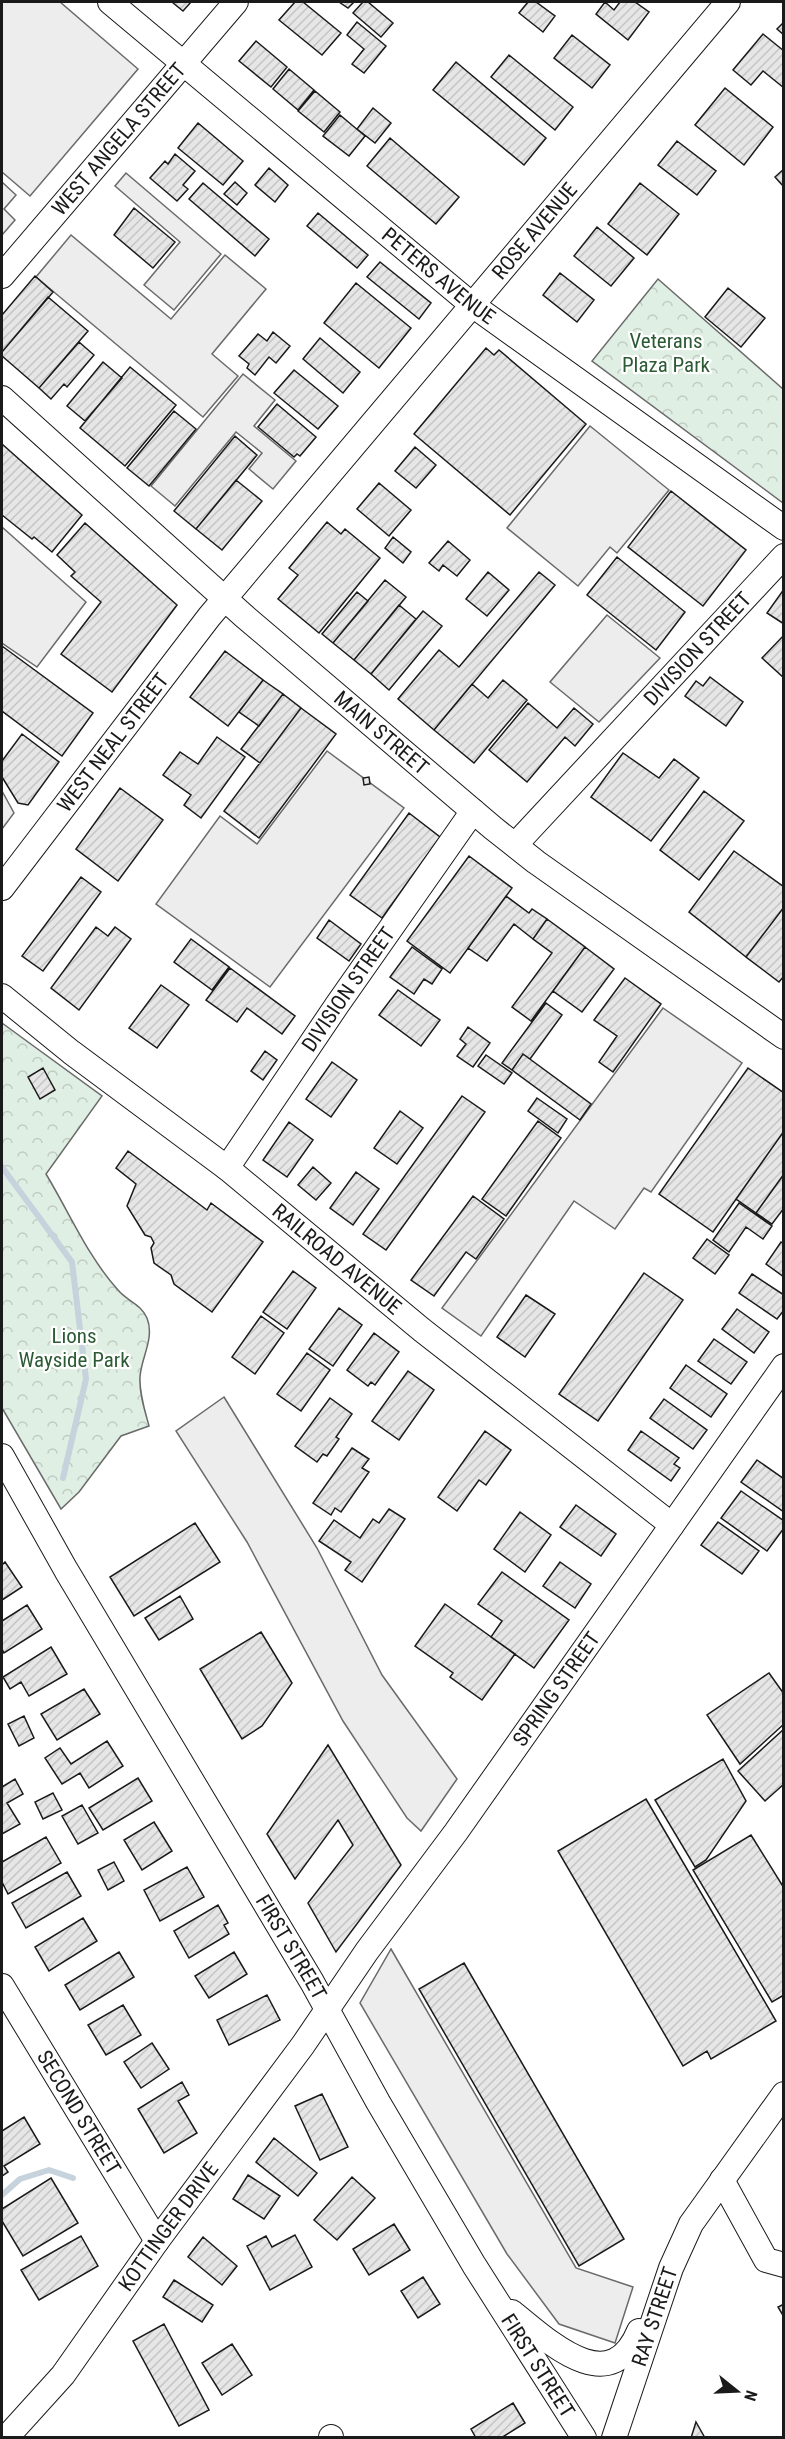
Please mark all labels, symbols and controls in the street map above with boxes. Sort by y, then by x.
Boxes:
street label: WEST ANGELA STREET [47,58,191,220]
street label: ROSE AVENUE [487,178,582,284]
street label: PETERS AVENUE [377,223,500,329]
park label: Veterans Plaza Park [622,329,711,377]
street label: DIVISION STREET [639,587,756,710]
street label: WEST NEAL STREET [53,668,174,817]
street label: MAIN STREET [329,686,433,780]
street label: DIVISION STREET [297,922,400,1056]
street label: RAILROAD AVENUE [268,1199,406,1319]
park label: Lions Wayside Park [18,1324,130,1372]
street label: SPRING STREET [508,1627,605,1751]
street label: FIRST STREET [251,1890,331,2004]
street label: SECOND STREET [32,2046,126,2179]
street label: KOTTINGER DRIVE [114,2158,223,2296]
street label: RAY STREET [627,2264,682,2369]
street label: FIRST STREET [496,2310,580,2422]
north arrow [707,2361,767,2421]
text: N [740,2388,761,2403]

